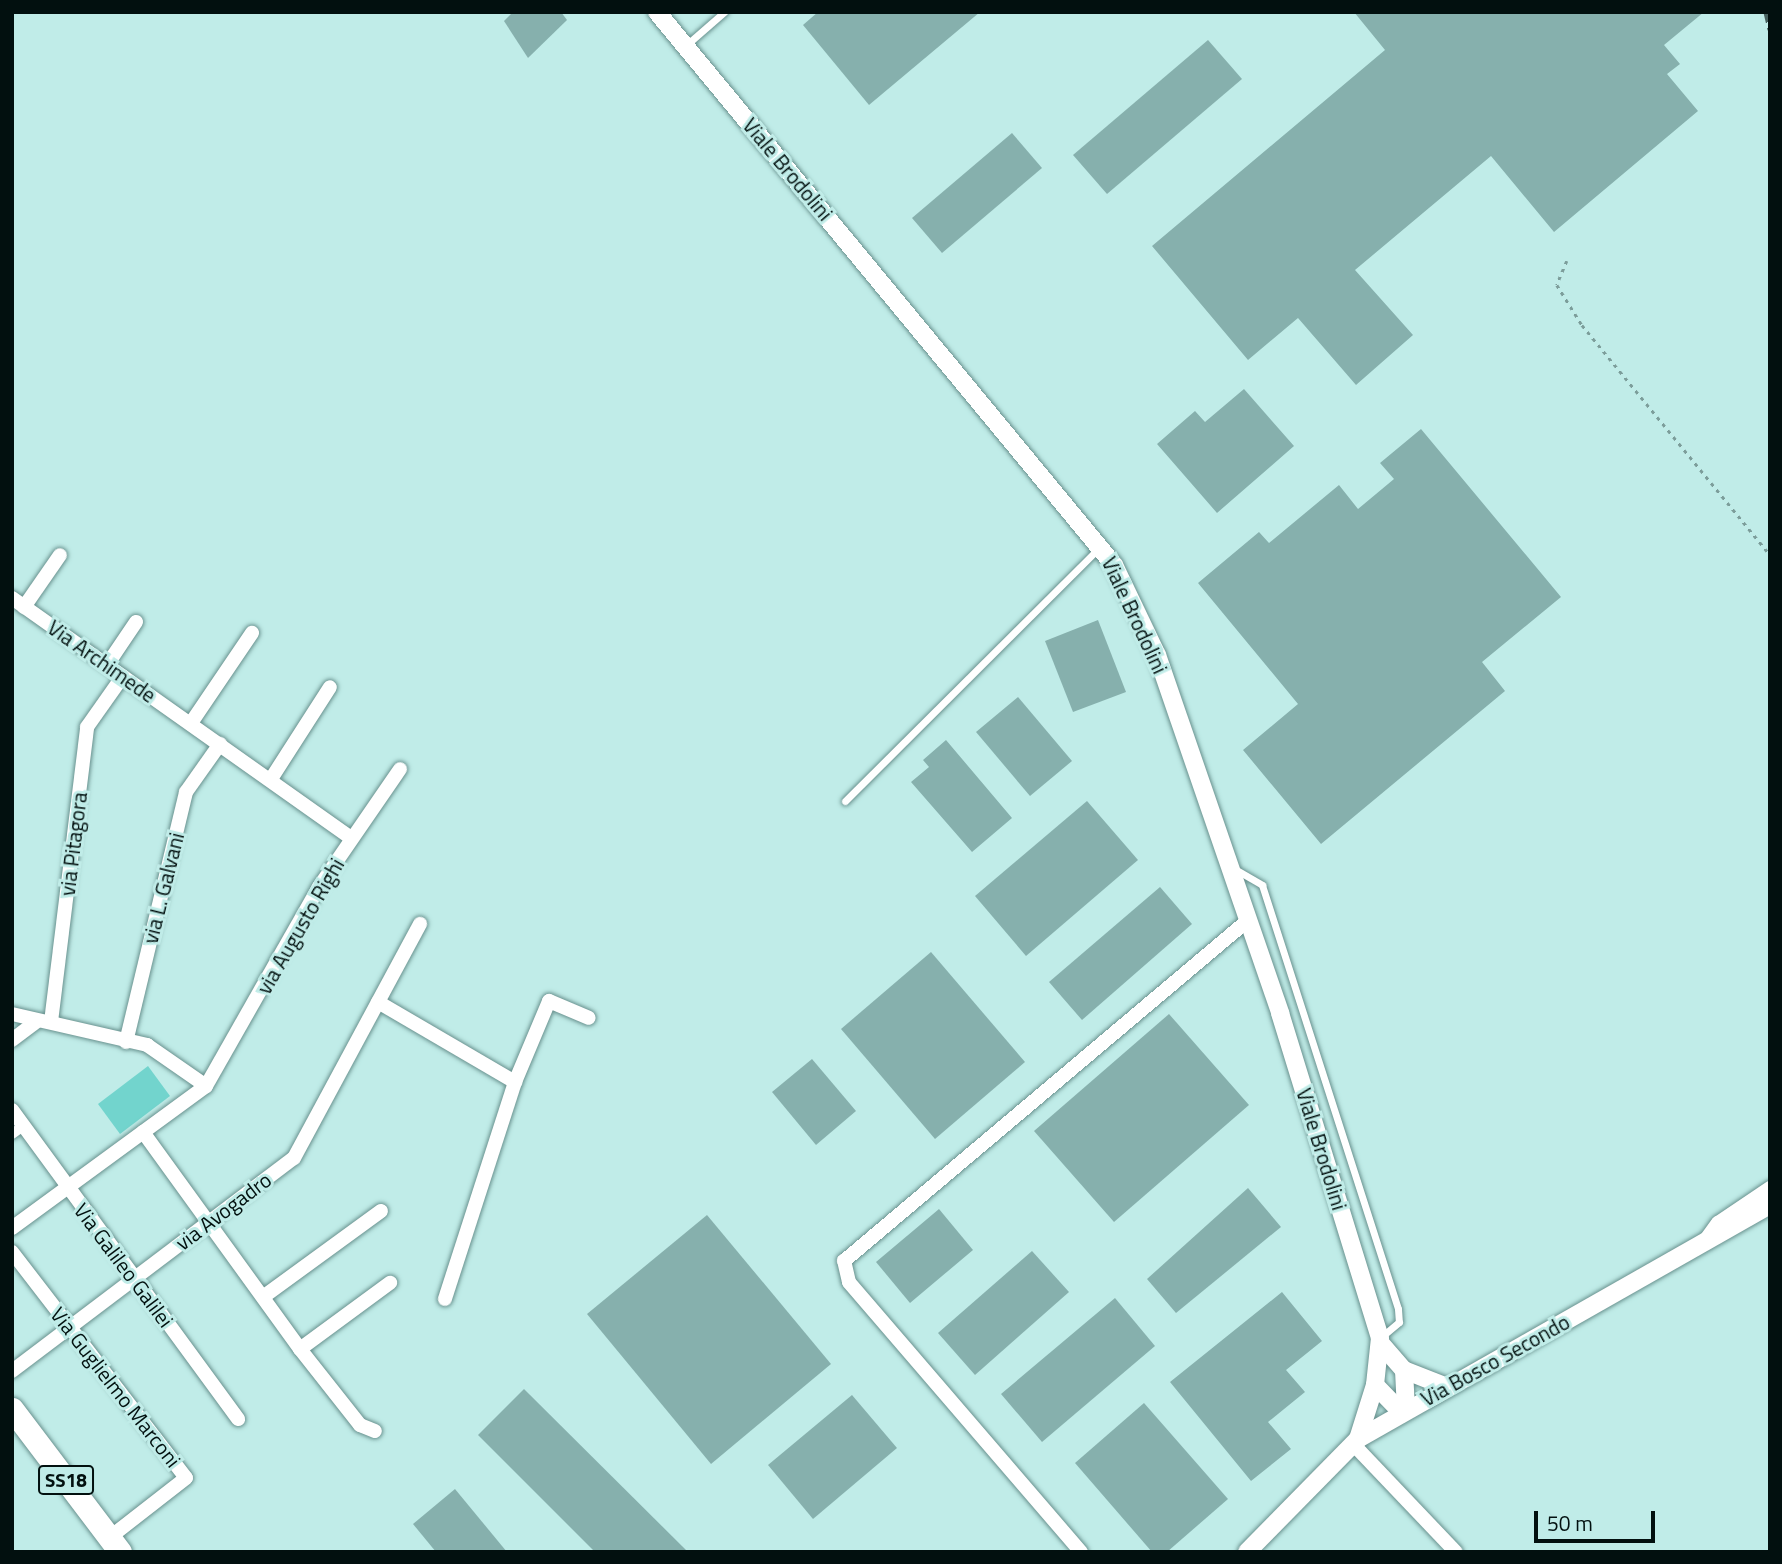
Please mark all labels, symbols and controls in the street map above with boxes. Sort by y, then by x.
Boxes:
street label: Viale Brodolini [738,113,838,225]
street label: Viale Brodolini [1097,553,1173,677]
street label: Via Archimede [43,614,161,708]
street label: via Pitagora [54,791,92,897]
street label: via L. Galvani [137,830,189,946]
street label: via Augusto Righi [251,854,349,998]
street label: Viale Brodolini [1292,1085,1352,1213]
street label: via Avogadro [170,1167,276,1255]
street label: Via Galileo Galilei [69,1198,179,1332]
street label: Via Guglielmo Marconi [46,1302,186,1472]
street label: Via Bosco Secondo [1416,1309,1574,1411]
road number: SS18 [38,1464,94,1496]
scale bar [1537,1498,1658,1542]
text: 50 m [1547,1507,1593,1539]

